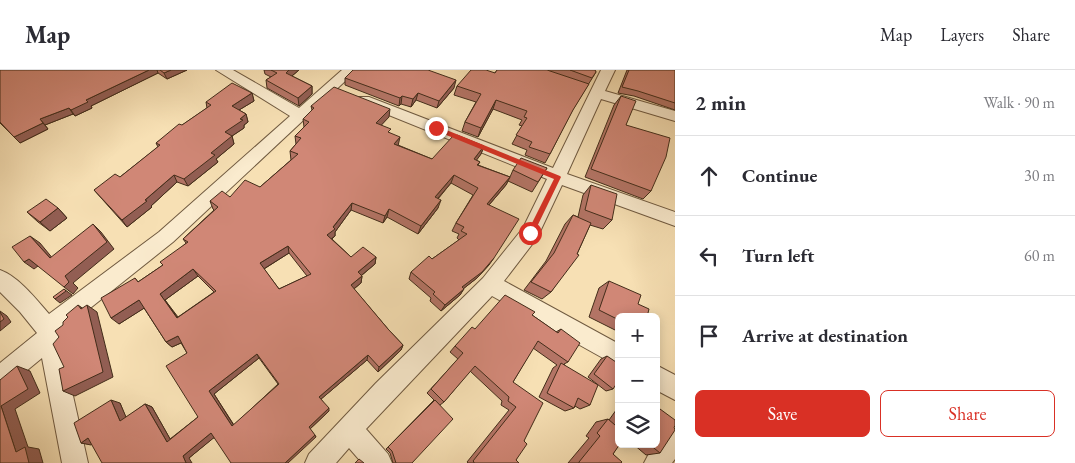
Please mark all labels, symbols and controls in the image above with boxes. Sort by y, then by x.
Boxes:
text: Map [25,19,70,50]
text: Map [880,23,912,46]
text: Layers [940,23,984,46]
text: Share [1012,23,1050,46]
text: 2 min [695,89,746,116]
text: Walk · 90 m [984,92,1055,113]
route end [425,117,448,140]
icon: ahead [695,162,723,190]
text: Continue [742,163,817,188]
text: 30 m [1024,165,1055,186]
route start [519,222,542,245]
icon: left [695,242,723,270]
text: Turn left [742,243,814,268]
text: 60 m [1024,245,1055,266]
map controls [615,313,660,448]
button: + [615,313,660,358]
icon: arrive [695,322,723,350]
text: Arrive at destination [742,323,908,348]
button: − [615,358,660,403]
button: Save [695,390,870,437]
button: Share [880,390,1055,437]
button: layers [615,403,660,448]

